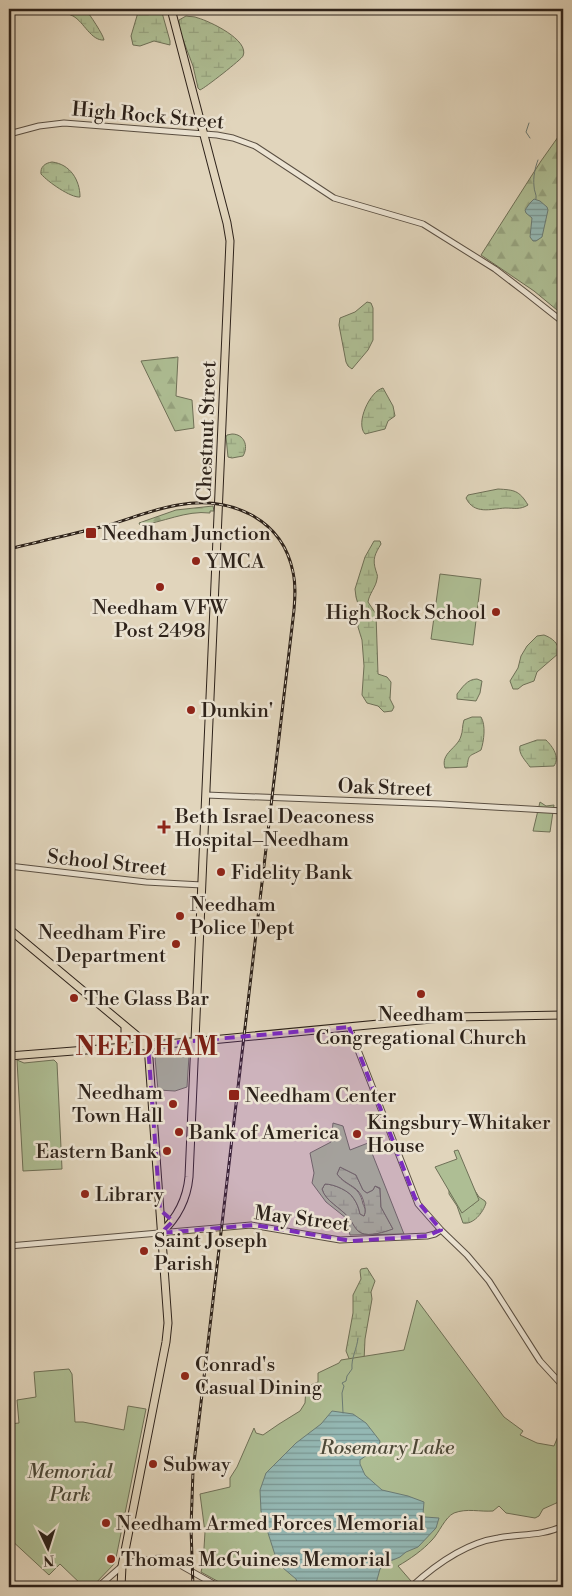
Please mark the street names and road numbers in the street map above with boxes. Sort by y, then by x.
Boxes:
street label: High Rock Street [71,97,225,136]
street label: Chestnut Street [193,360,222,502]
street label: Oak Street [337,774,433,803]
street label: School Street [46,845,168,882]
street label: May Street [253,1201,351,1238]

